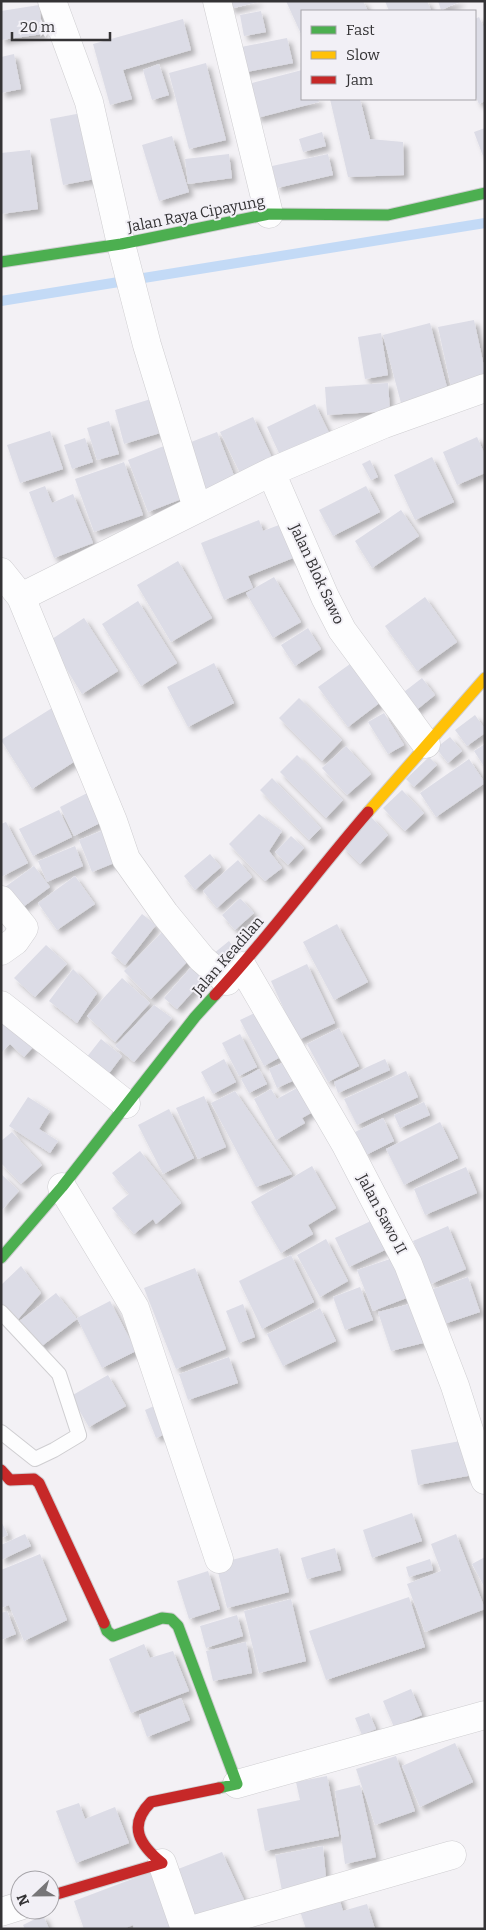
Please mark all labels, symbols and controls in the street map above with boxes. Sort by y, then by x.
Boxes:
scale bar [12,10,110,42]
legend [301,10,476,100]
text: 20 m [20,18,56,36]
text: Fast [346,21,375,39]
text: Slow [346,46,381,64]
text: Jam [345,71,374,89]
street label: Jalan Raya Cipayung [125,192,266,236]
street label: Jalan Blok Sawo [286,520,348,627]
street label: Jalan Keadilan [188,912,268,1000]
street label: Jalan Sawo II [353,1170,411,1257]
north arrow [10,1870,60,1920]
text: N [13,1891,33,1908]

